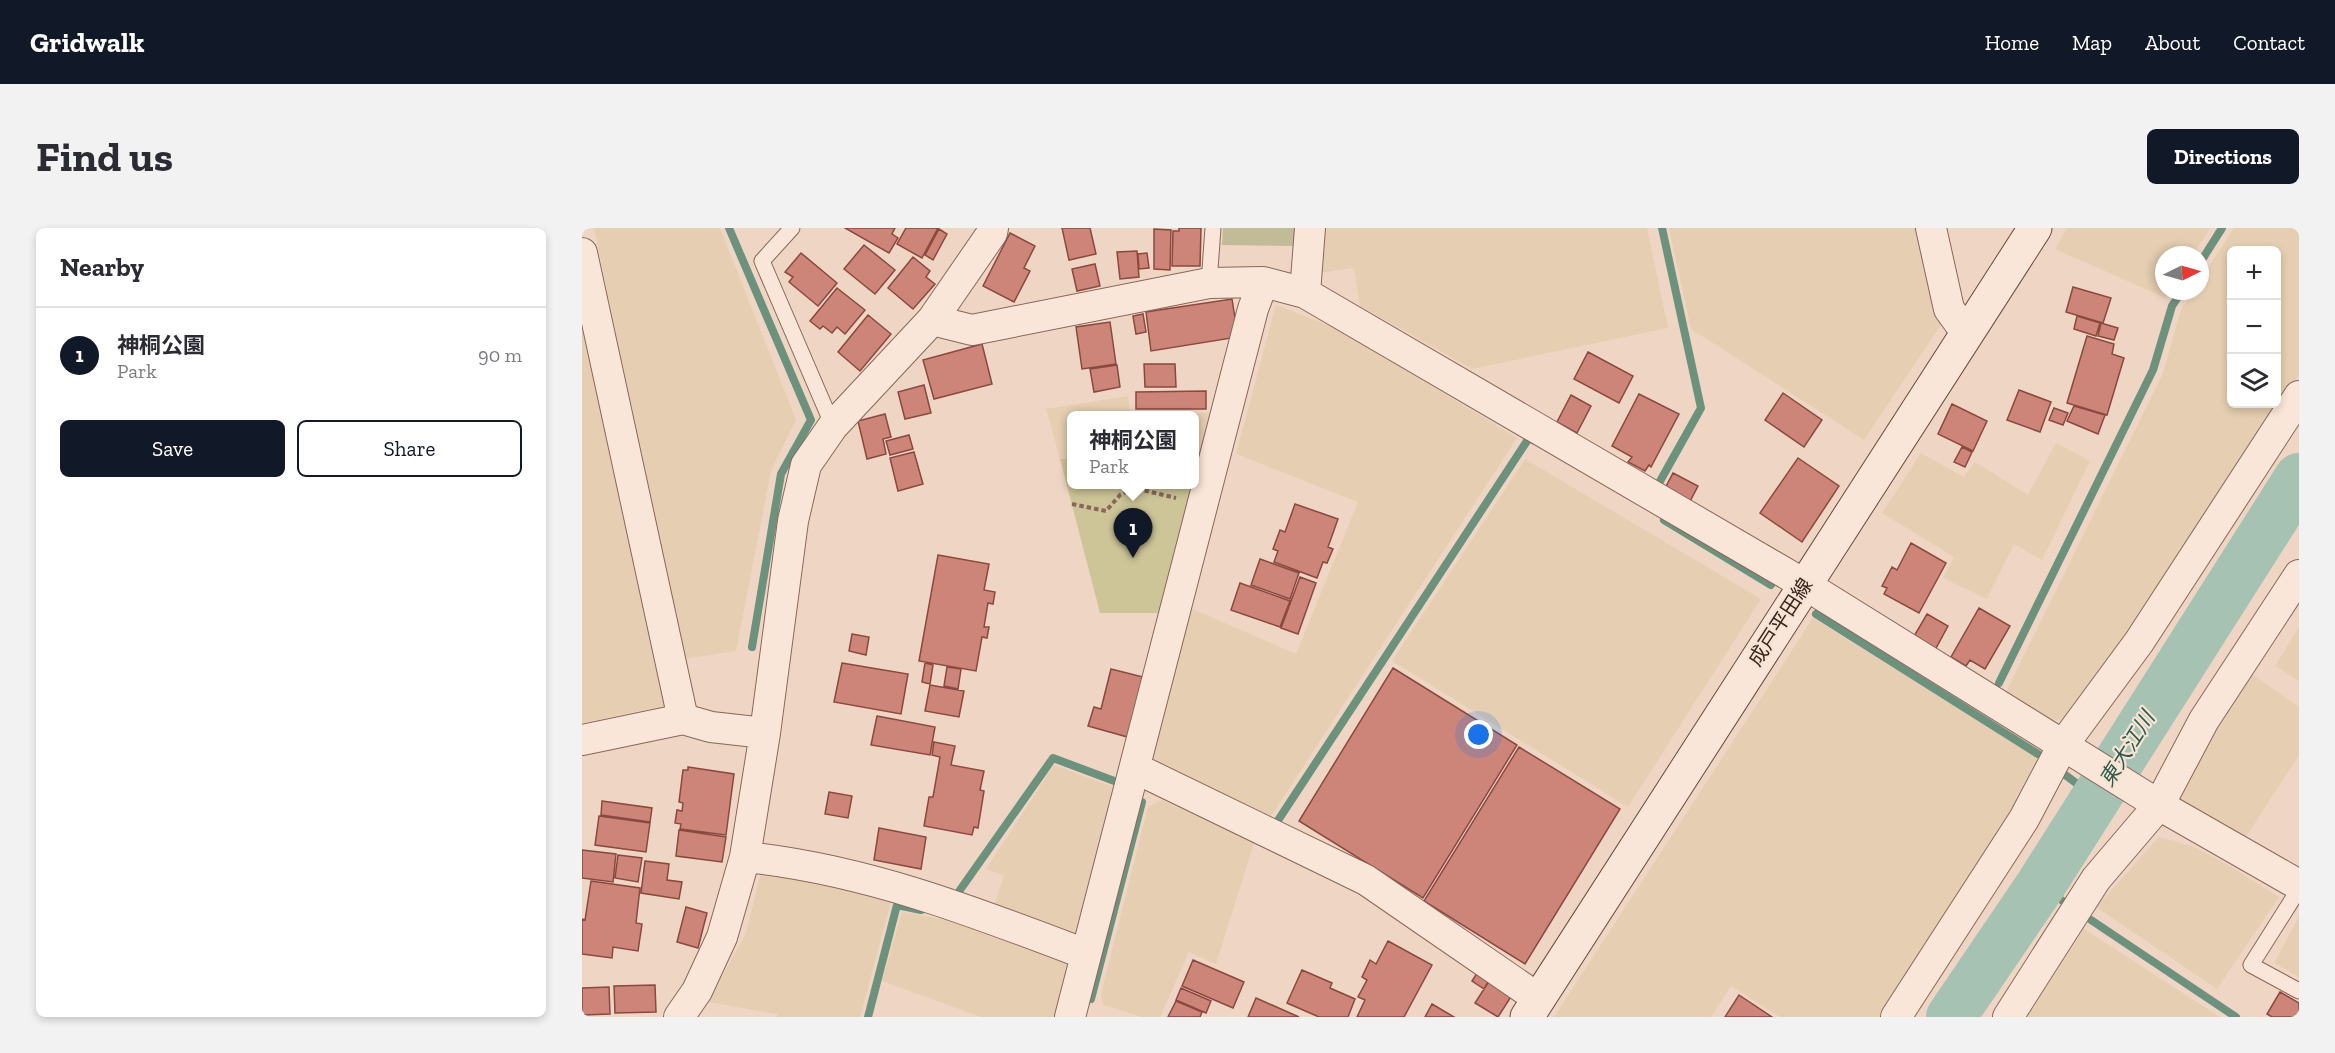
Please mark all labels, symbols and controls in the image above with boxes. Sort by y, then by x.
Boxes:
text: Gridwalk [30,26,144,59]
text: Home [1985,30,2039,55]
text: Map [2072,30,2112,55]
text: About [2145,30,2200,55]
text: Contact [2233,30,2305,55]
button: Directions [2147,129,2299,184]
text: Find us [36,131,173,182]
north arrow [2155,246,2209,300]
map controls [2227,246,2281,408]
button: + [2227,246,2281,300]
text: Nearby [60,251,144,283]
button: − [2227,300,2281,354]
text: 神桐公園 [117,332,205,359]
text: 1 [75,343,84,367]
text: 90 m [478,343,522,367]
button: layers [2227,354,2281,408]
text: Park [117,359,157,383]
popup [1067,411,1199,489]
button: Save [60,420,285,477]
button: Share [297,420,522,477]
text: 神桐公園 [1089,427,1177,454]
text: Park [1089,454,1129,478]
pin: 1 [1114,508,1152,558]
street label: 成戸平田線 [1743,574,1817,670]
water label: 東大江川 [2094,705,2160,791]
your location [1464,720,1493,749]

